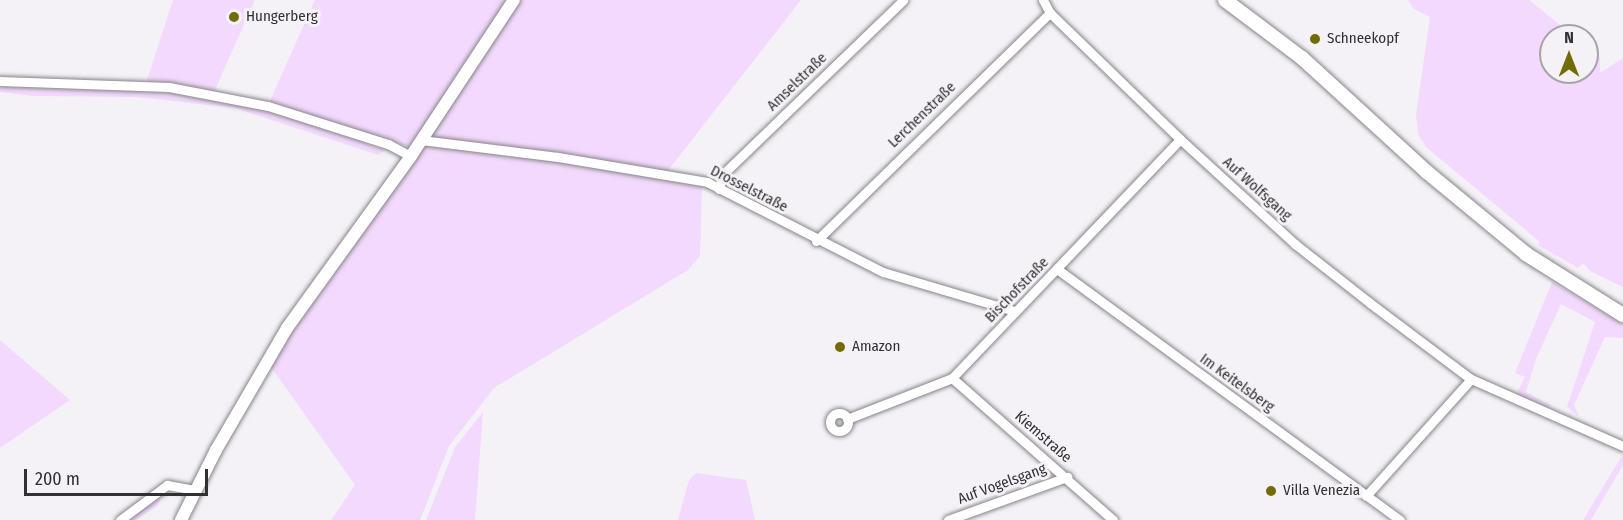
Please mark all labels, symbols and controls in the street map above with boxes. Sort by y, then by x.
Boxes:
place label: Hungerberg [246,8,318,26]
marker: Hungerberg [227,10,241,24]
north arrow [1539,24,1599,84]
text: N [1564,28,1574,47]
place label: Schneekopf [1327,30,1399,48]
marker: Schneekopf [1308,32,1322,46]
street label: Amselstraße [763,49,831,115]
street label: Lerchenstraße [884,78,960,152]
street label: Auf Wolfsgang [1219,153,1295,225]
street label: Drosselstraße [707,162,791,216]
street label: Bischofstraße [981,254,1053,326]
place label: Amazon [852,338,900,356]
marker: Amazon [833,340,847,354]
street label: Im Keitelsberg [1196,350,1278,416]
street label: Kiemstraße [1011,407,1075,467]
scale bar [27,457,212,495]
street label: Auf Vogelsgang [955,460,1049,508]
text: 200 m [35,468,80,490]
place label: Villa Venezia [1283,482,1360,500]
marker: Villa Venezia [1264,484,1278,498]

